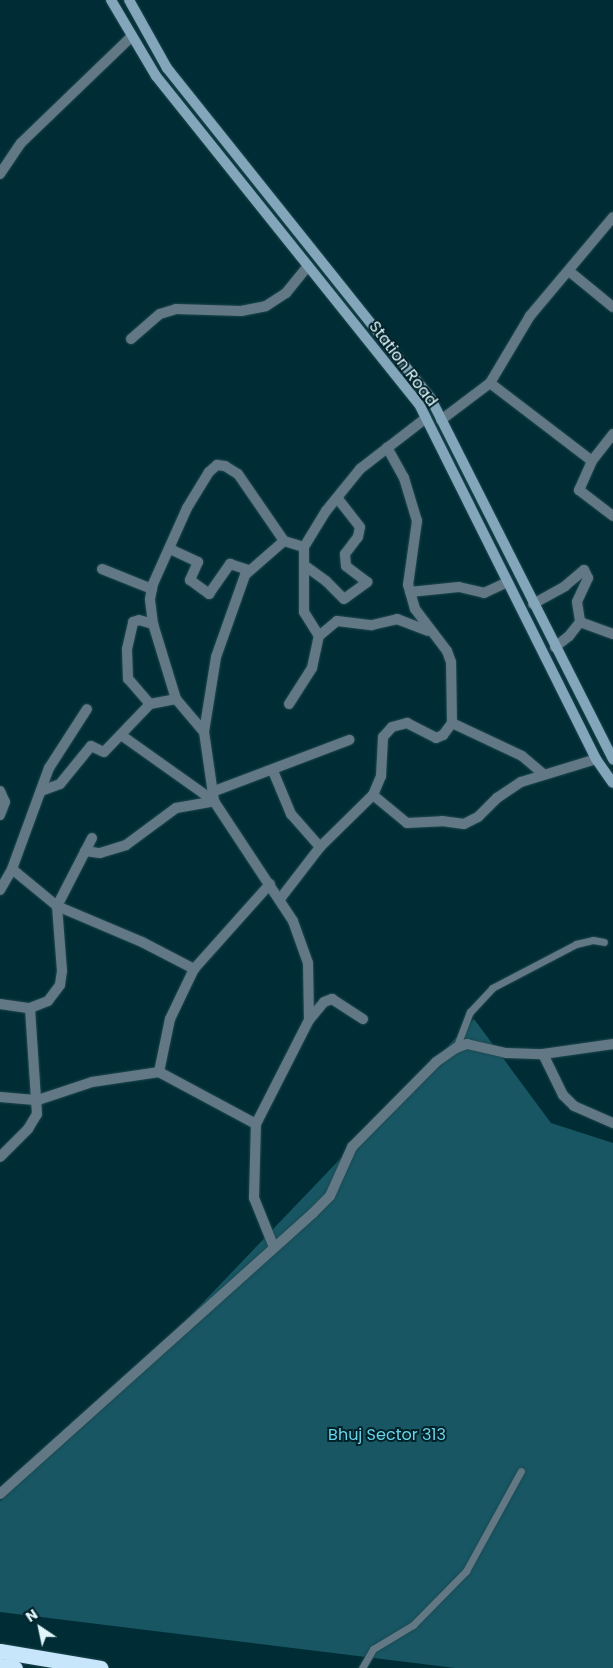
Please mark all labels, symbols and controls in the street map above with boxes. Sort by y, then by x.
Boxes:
street label: Station Road [365,317,441,411]
park label: Bhuj Sector 313 [328,1425,446,1445]
north arrow [15,1603,65,1653]
text: N [22,1604,42,1627]

